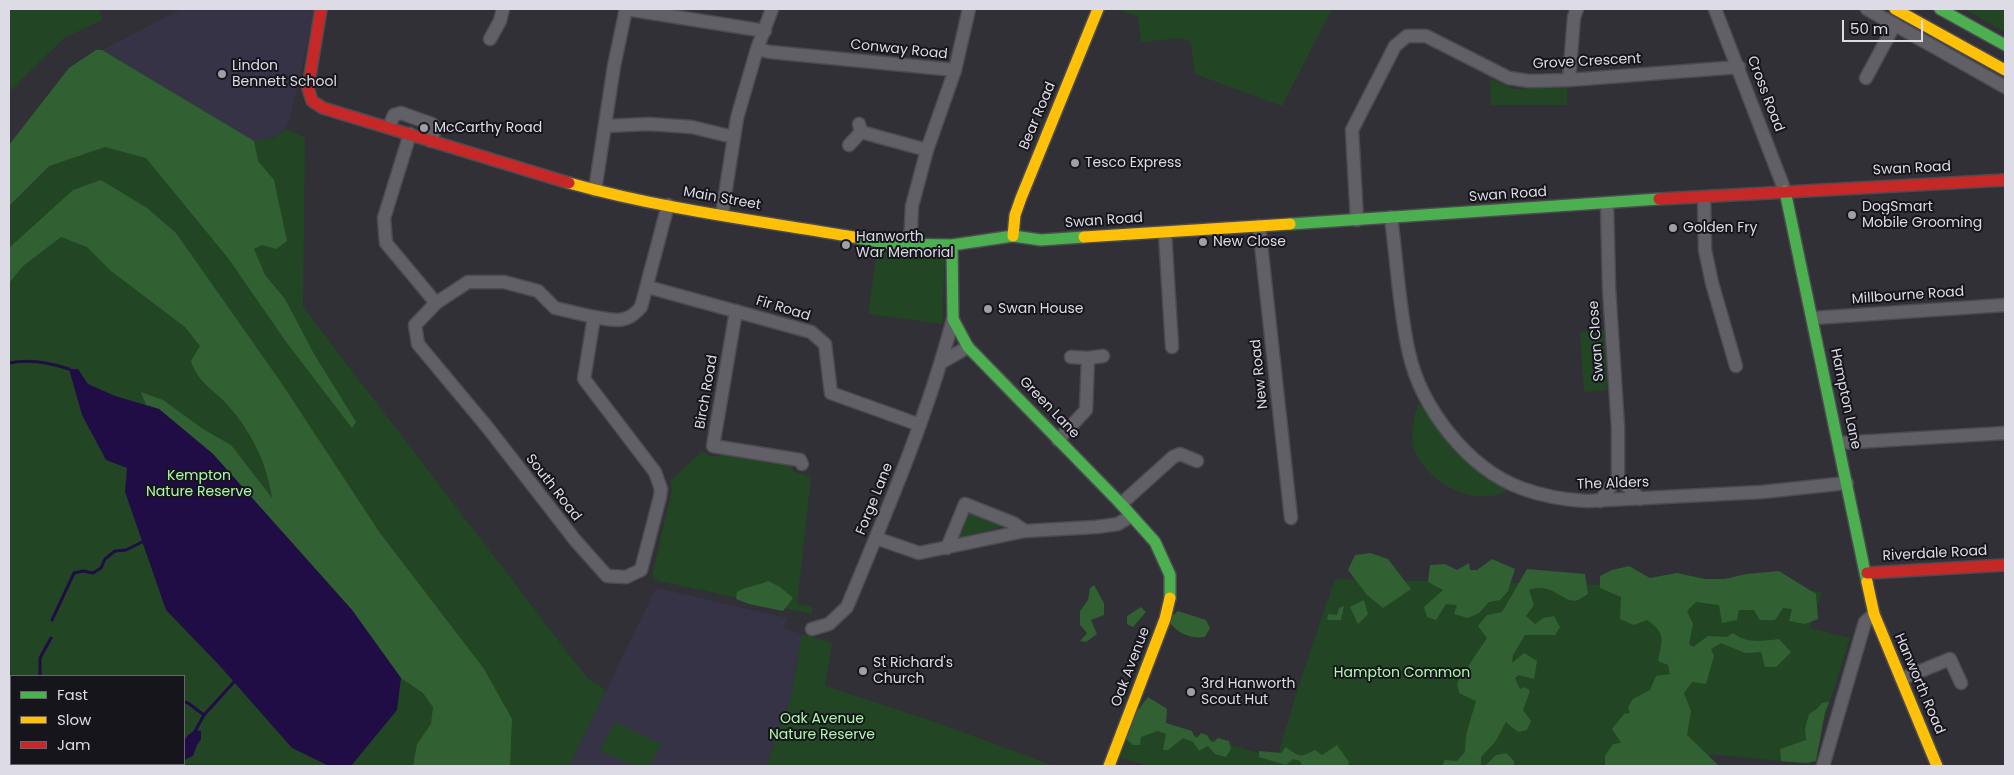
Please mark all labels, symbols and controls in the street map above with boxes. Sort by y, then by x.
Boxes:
scale bar [1844,10,1925,42]
text: 50 m [1850,18,1888,39]
street label: Conway Road [850,37,948,63]
street label: Grove Crescent [1532,51,1642,73]
street label: Cross Road [1743,54,1787,134]
place label: Lindon Bennett School [232,58,337,90]
marker: Lindon Bennett School [216,68,228,80]
street label: Bear Road [1016,80,1060,152]
place label: McCarthy Road [434,120,542,136]
marker: McCarthy Road [418,122,430,134]
place label: Tesco Express [1085,155,1182,171]
marker: Tesco Express [1069,157,1081,169]
street label: Swan Road [1872,159,1952,179]
street label: Main Street [682,184,762,214]
street label: Swan Road [1468,184,1548,206]
place label: DogSmart Mobile Grooming [1862,199,1982,232]
marker: DogSmart Mobile Grooming [1846,209,1858,221]
street label: Swan Road [1064,210,1144,232]
place label: Golden Fry [1683,220,1757,236]
marker: Golden Fry [1667,222,1679,234]
place label: Hanworth War Memorial [856,229,954,262]
place label: New Close [1213,234,1286,250]
marker: New Close [1197,236,1209,248]
marker: Hanworth War Memorial [840,239,852,251]
street label: Millbourne Road [1851,284,1965,308]
street label: Fir Road [754,293,812,325]
street label: Swan Close [1586,300,1608,382]
place label: Swan House [998,301,1083,317]
marker: Swan House [982,303,994,315]
street label: New Road [1248,338,1272,410]
street label: Hampton Lane [1826,347,1864,451]
street label: Birch Road [692,354,722,430]
street label: Green Lane [1015,374,1083,442]
street label: South Road [522,451,584,525]
street label: Forge Lane [853,460,897,538]
park label: Kempton Nature Reserve [146,468,252,501]
street label: The Alders [1576,474,1650,494]
street label: Riverdale Road [1882,543,1988,565]
street label: Oak Avenue [1108,625,1154,709]
street label: Hanworth Road [1890,631,1948,737]
place label: St Richard's Church [873,655,953,688]
marker: St Richard's Church [857,665,869,677]
park label: Hampton Common [1334,665,1470,681]
legend [10,675,185,765]
place label: 3rd Hanworth Scout Hut [1201,676,1295,709]
text: Fast [57,684,88,705]
marker: 3rd Hanworth Scout Hut [1185,686,1197,698]
text: Slow [57,709,91,730]
park label: Oak Avenue Nature Reserve [769,711,875,744]
text: Jam [57,734,91,755]

